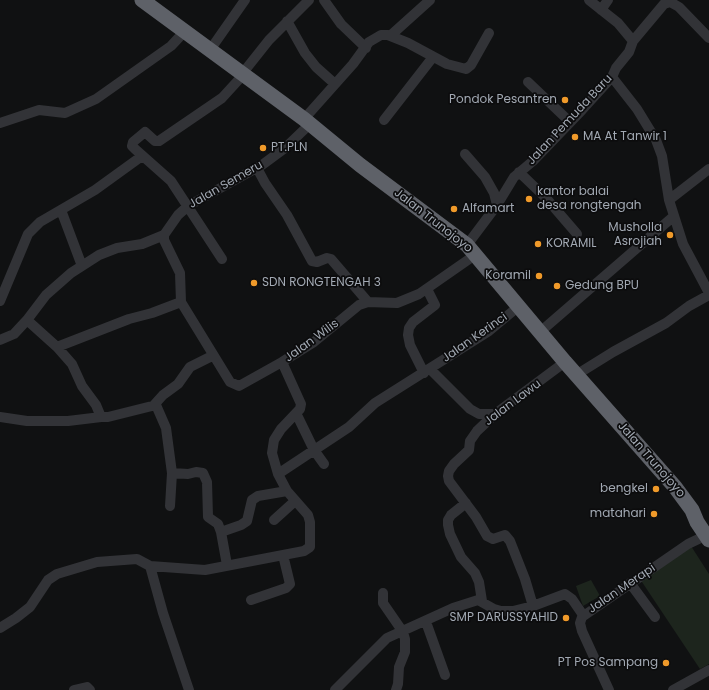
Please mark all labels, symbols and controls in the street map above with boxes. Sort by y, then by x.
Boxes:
street label: Jalan Pemuda Baru [525,72,615,168]
place label: Pondok Pesantren [449,93,557,107]
marker: Pondok Pesantren [560,95,570,105]
place label: MA At Tanwir 1 [583,130,667,144]
marker: MA At Tanwir 1 [570,132,580,142]
place label: PT.PLN [271,141,308,155]
marker: PT.PLN [258,143,268,153]
street label: Jalan Semeru [187,158,265,212]
place label: kantor balai desa rongtengah [537,185,641,213]
street label: Jalan Trunojoyo [391,186,475,256]
marker: kantor balai desa rongtengah [524,194,534,204]
place label: Alfamart [462,202,514,216]
marker: Alfamart [449,204,459,214]
place label: Musholla Asrojiah [608,221,662,249]
marker: Musholla Asrojiah [665,230,675,240]
place label: KORAMIL [546,237,596,251]
marker: KORAMIL [533,239,543,249]
place label: Koramil [485,269,531,283]
marker: Koramil [534,271,544,281]
place label: SDN RONGTENGAH 3 [262,276,381,290]
marker: SDN RONGTENGAH 3 [249,278,259,288]
place label: Gedung BPU [565,279,639,293]
marker: Gedung BPU [552,281,562,291]
street label: Jalan Kerinci [440,310,510,366]
street label: Jalan Wilis [282,317,342,365]
street label: Jalan Lawu [482,377,544,429]
street label: Jalan Trunojoyo [614,419,688,501]
place label: bengkel [600,482,648,496]
marker: bengkel [651,484,661,494]
place label: matahari [590,507,646,521]
marker: matahari [649,509,659,519]
street label: Jalan Merapi [586,561,658,617]
place label: SMP DARUSSYAHID [450,611,558,625]
marker: SMP DARUSSYAHID [561,613,571,623]
place label: PT Pos Sampang [558,656,658,670]
marker: PT Pos Sampang [661,658,671,668]

